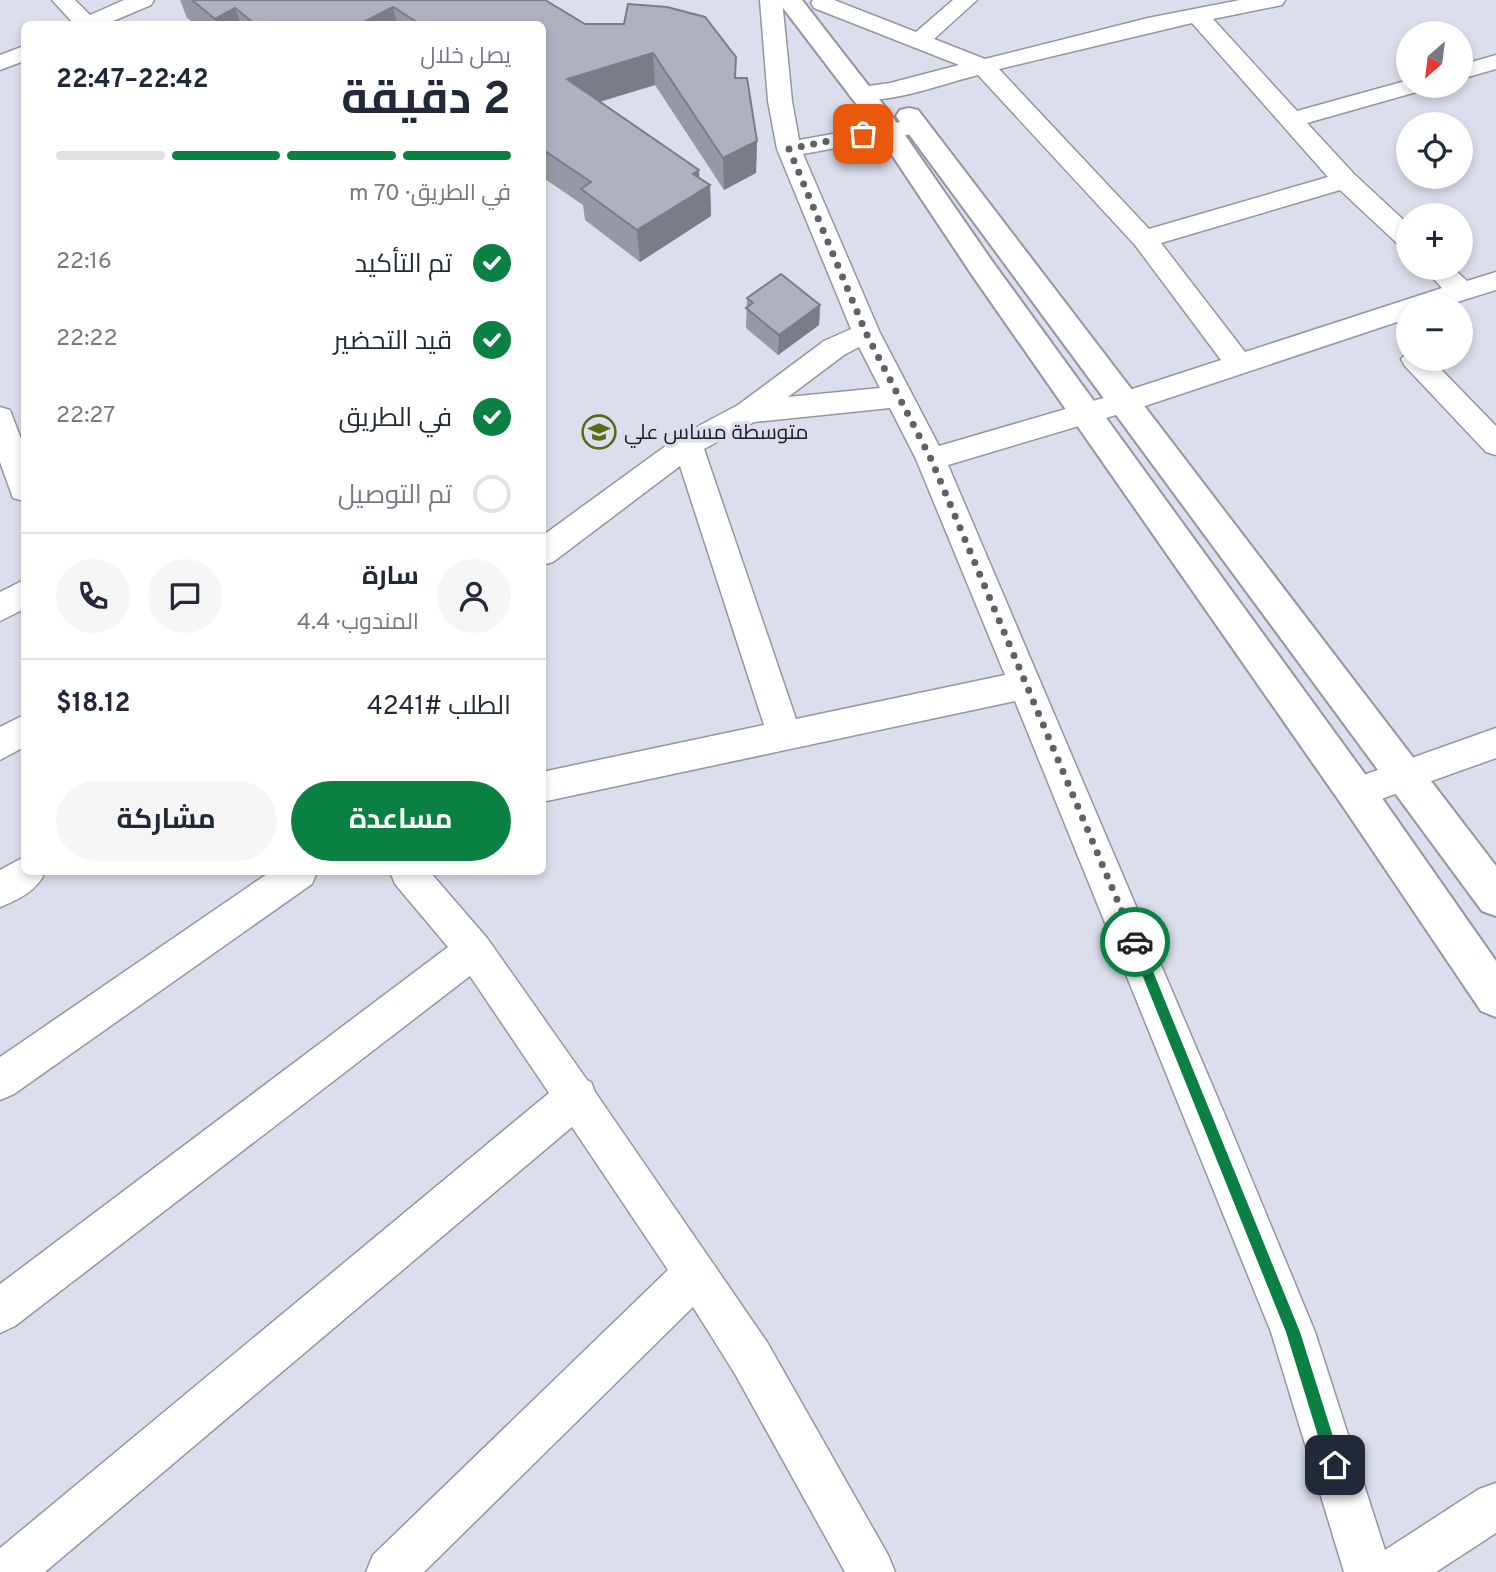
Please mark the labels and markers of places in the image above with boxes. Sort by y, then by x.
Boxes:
pin [833,104,893,164]
school or university icon: متوسطة مساس علي [580,413,618,451]
place label: متوسطة مساس علي [624,420,809,448]
pin [1305,1435,1365,1495]

